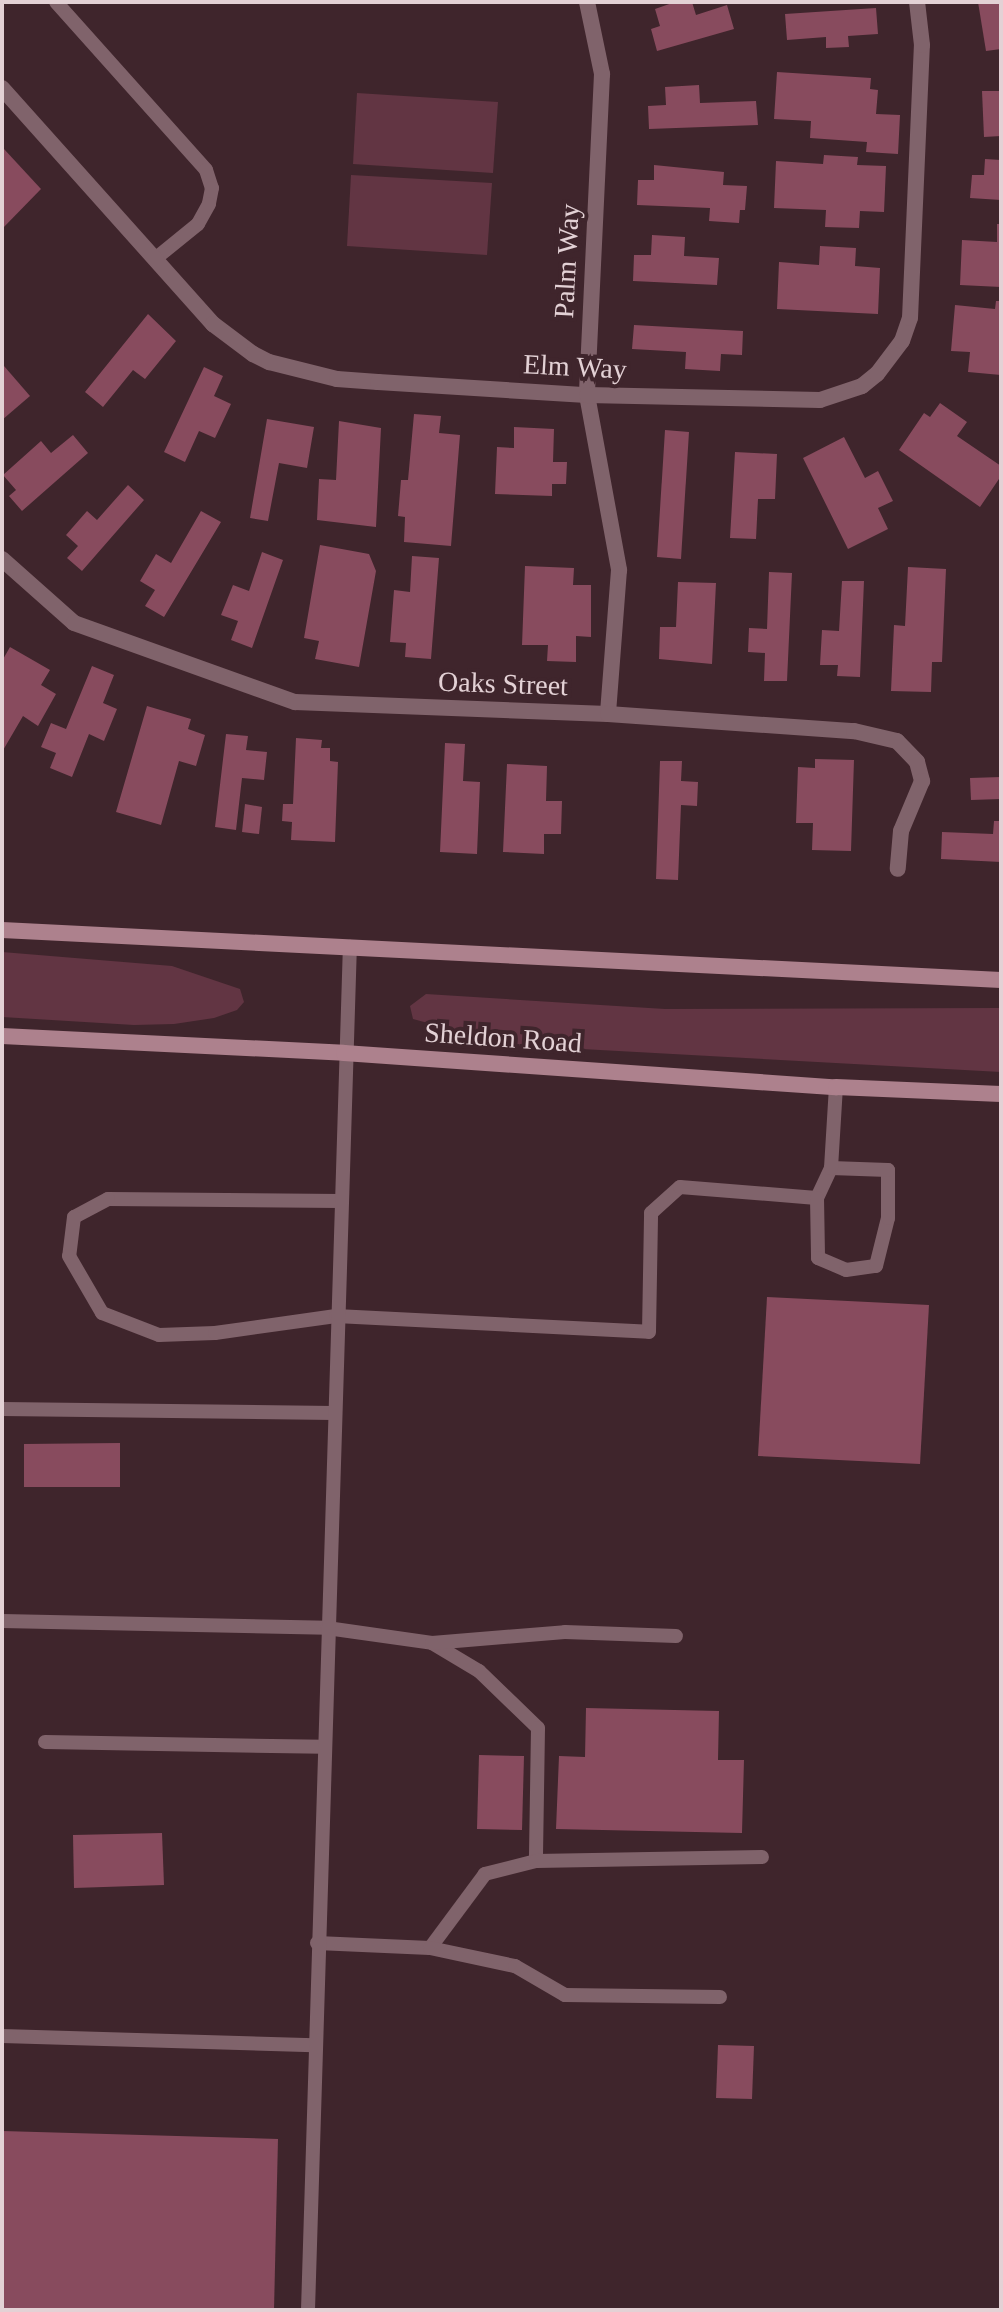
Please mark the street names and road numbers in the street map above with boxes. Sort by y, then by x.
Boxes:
street label: Palm Way [547,203,587,319]
street label: Elm Way [522,347,628,387]
street label: Oaks Street [438,665,568,703]
street label: Sheldon Road [423,1016,583,1060]

